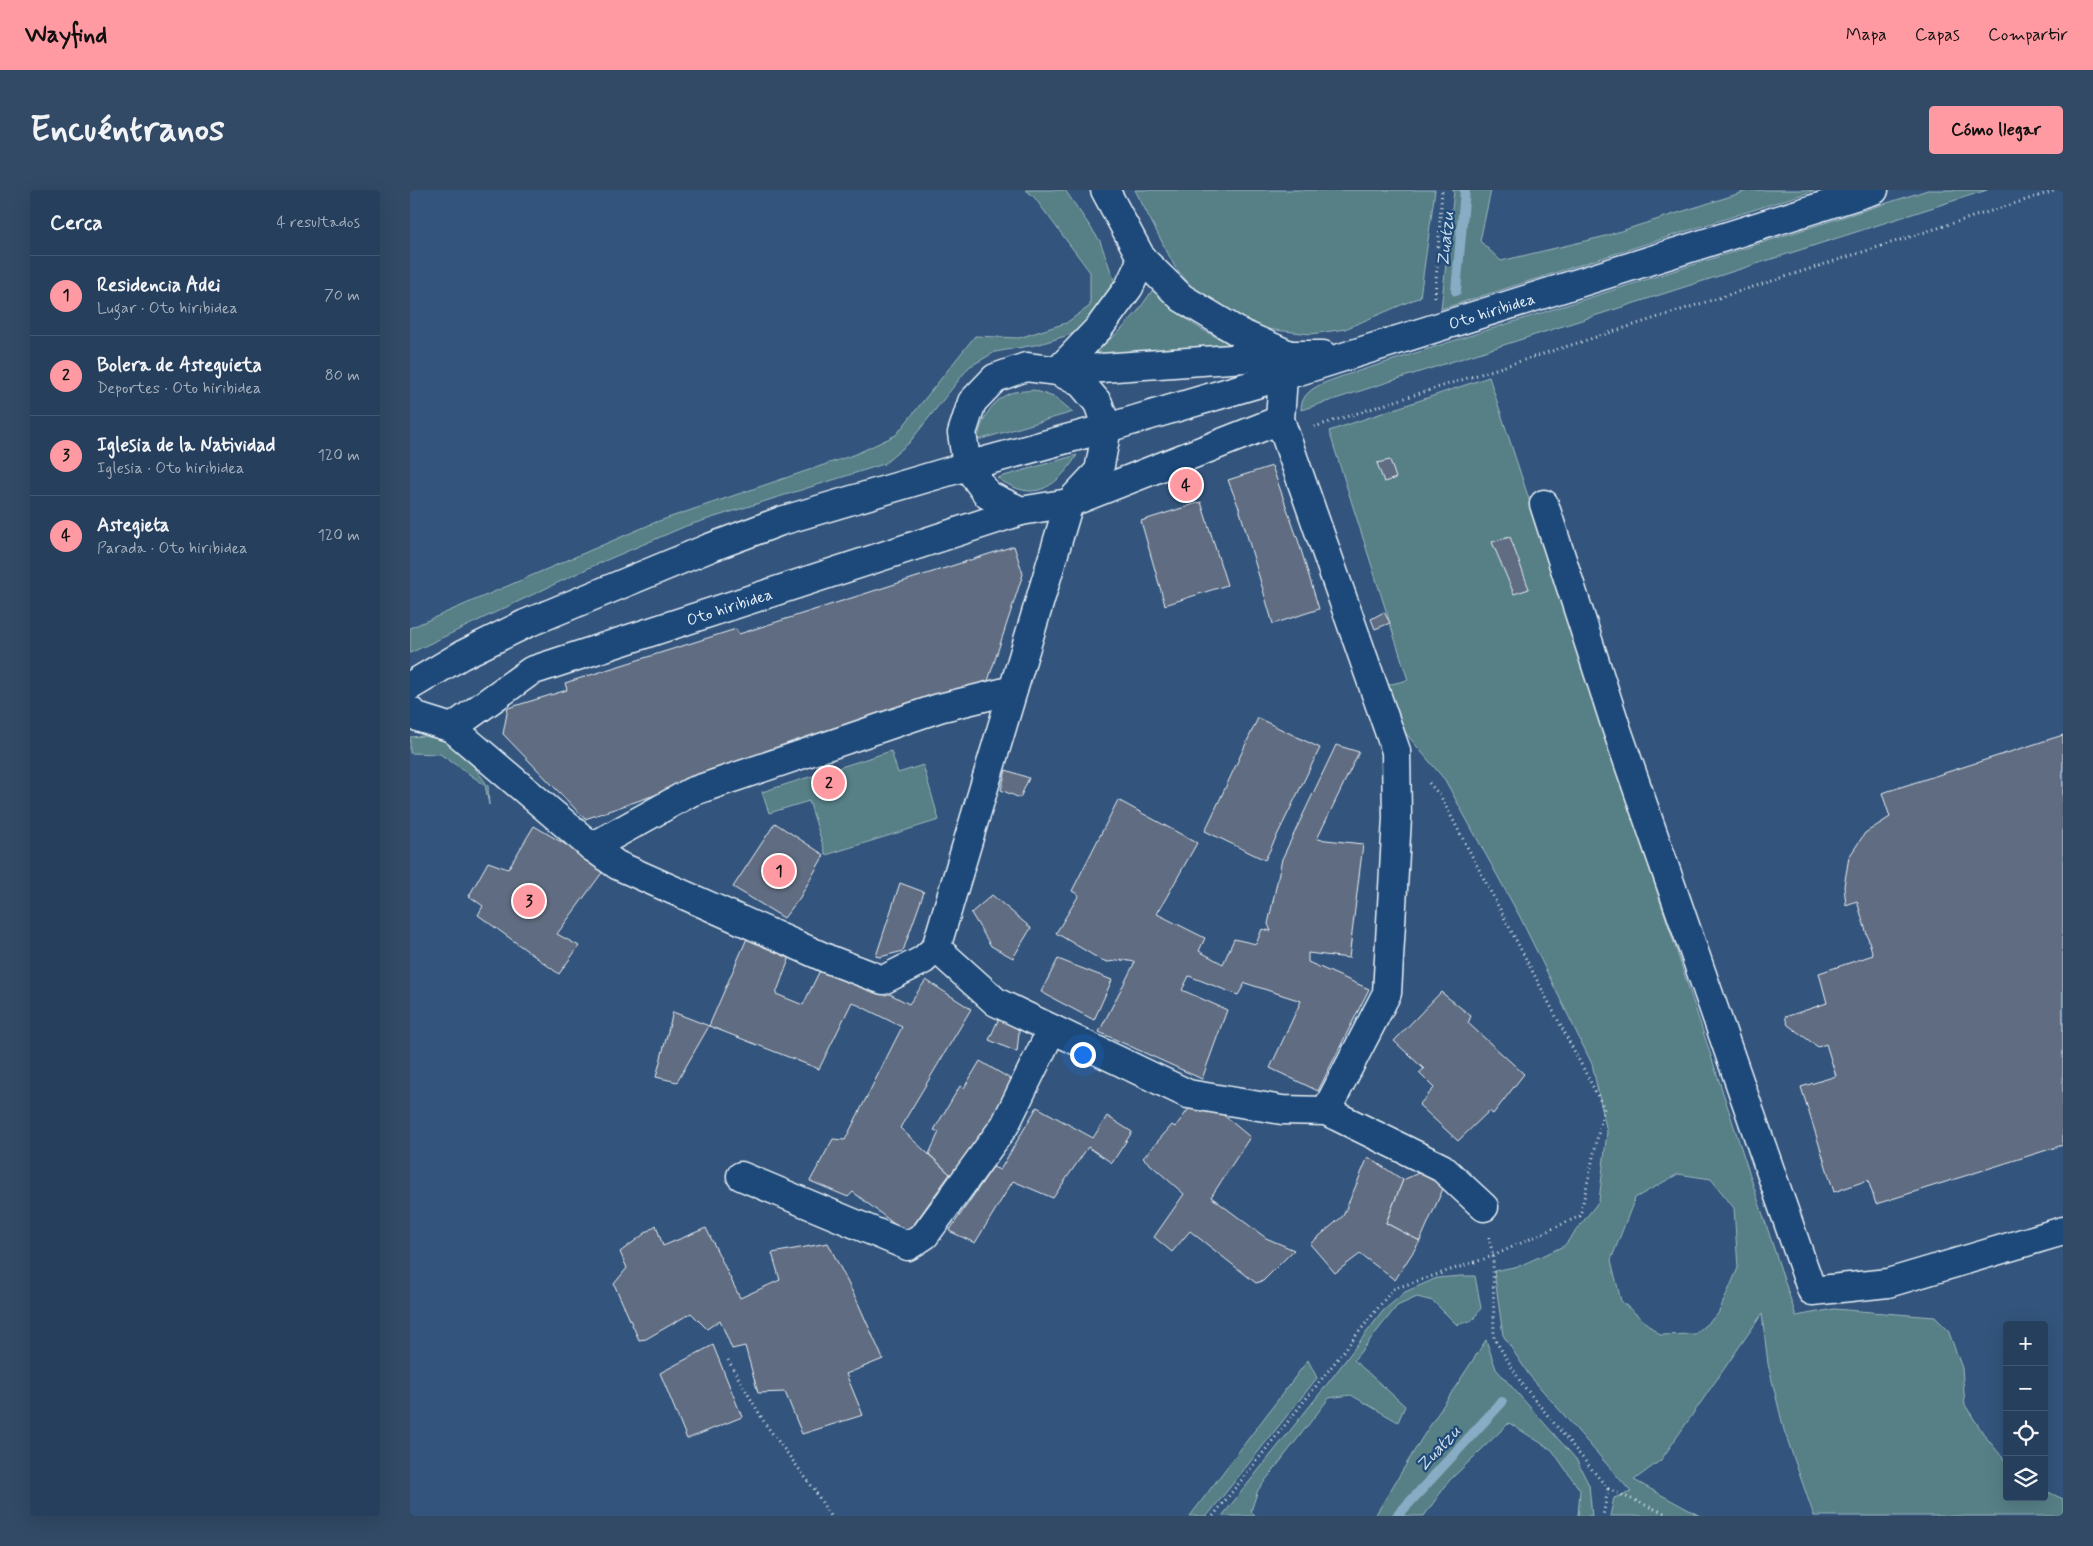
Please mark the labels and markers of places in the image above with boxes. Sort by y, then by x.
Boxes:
pin: 4 [1170,466,1202,504]
pin: 2 [813,764,845,802]
pin: 1 [763,852,795,890]
pin: 3 [513,882,545,920]

